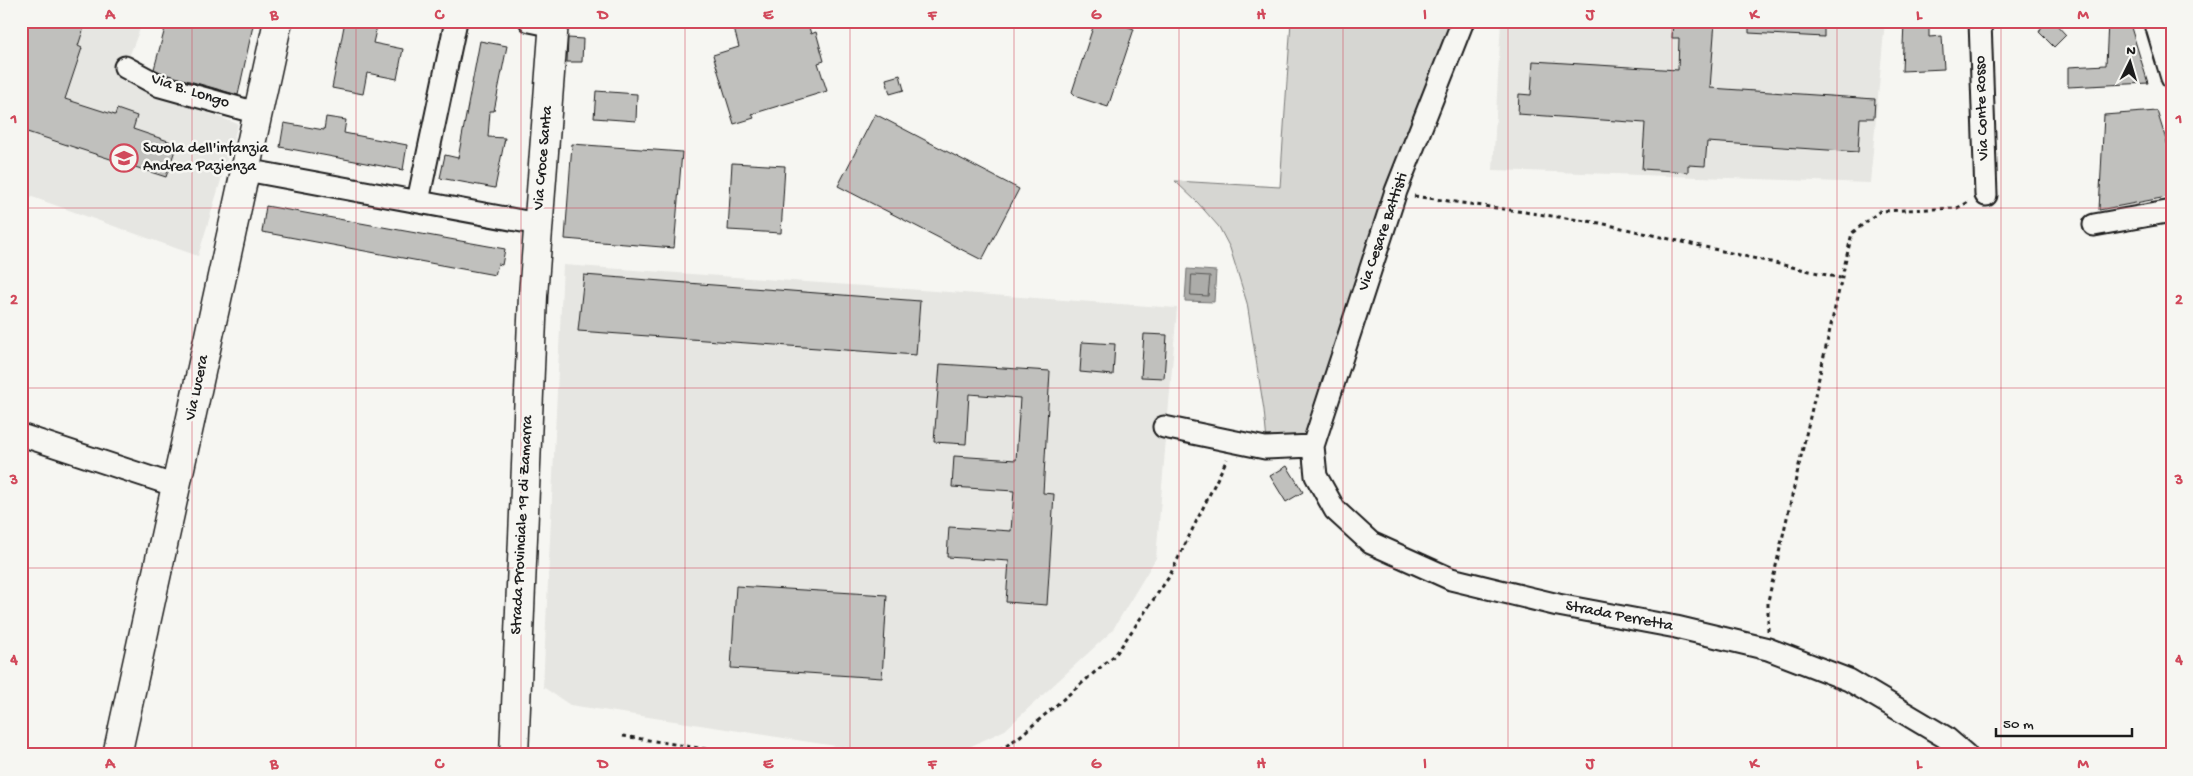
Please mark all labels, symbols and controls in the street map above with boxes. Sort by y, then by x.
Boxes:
text: A [104,7,116,26]
text: B [269,7,279,26]
text: C [434,7,445,26]
text: D [596,7,609,26]
text: E [763,7,774,26]
text: F [927,7,938,26]
text: G [1091,7,1102,26]
text: H [1256,7,1266,26]
text: I [1423,7,1427,26]
text: J [1585,7,1596,26]
text: K [1749,7,1761,26]
text: L [1916,7,1923,26]
text: M [2077,7,2089,26]
north arrow [2106,38,2156,88]
text: N [2126,43,2136,60]
street label: Via Conte Rosso [1972,55,1994,162]
street label: Via B. Longo [147,70,232,114]
street label: Via Croce Santa [530,104,558,212]
text: 1 [10,111,17,130]
text: 1 [2175,111,2182,130]
place label: Scuola dell'infanzia Andrea Pazienza [143,140,270,177]
school or university icon: Scuola dell'infanzia Andrea Pazienza [109,143,139,173]
street label: Via Cesare Battisti [1355,170,1413,295]
text: 2 [10,292,18,311]
text: 2 [2175,292,2183,311]
street label: Via Lucera [182,352,214,424]
street label: Strada Provinciale 19 di Zamarra [508,414,538,635]
text: 3 [9,472,18,491]
text: 3 [2174,472,2183,491]
street label: Strada Perretta [1564,597,1675,637]
text: 4 [9,652,18,671]
text: 4 [2174,652,2183,671]
scale bar [1996,706,2132,738]
text: 50 m [2003,716,2034,734]
text: A [104,756,116,775]
text: B [269,756,279,775]
text: C [434,756,445,775]
text: D [596,756,609,775]
text: E [763,756,774,775]
text: F [927,756,938,775]
text: G [1091,756,1102,775]
text: H [1256,756,1266,775]
text: I [1423,756,1427,775]
text: J [1585,756,1596,775]
text: K [1749,756,1761,775]
text: L [1916,756,1923,775]
text: M [2077,756,2089,775]

